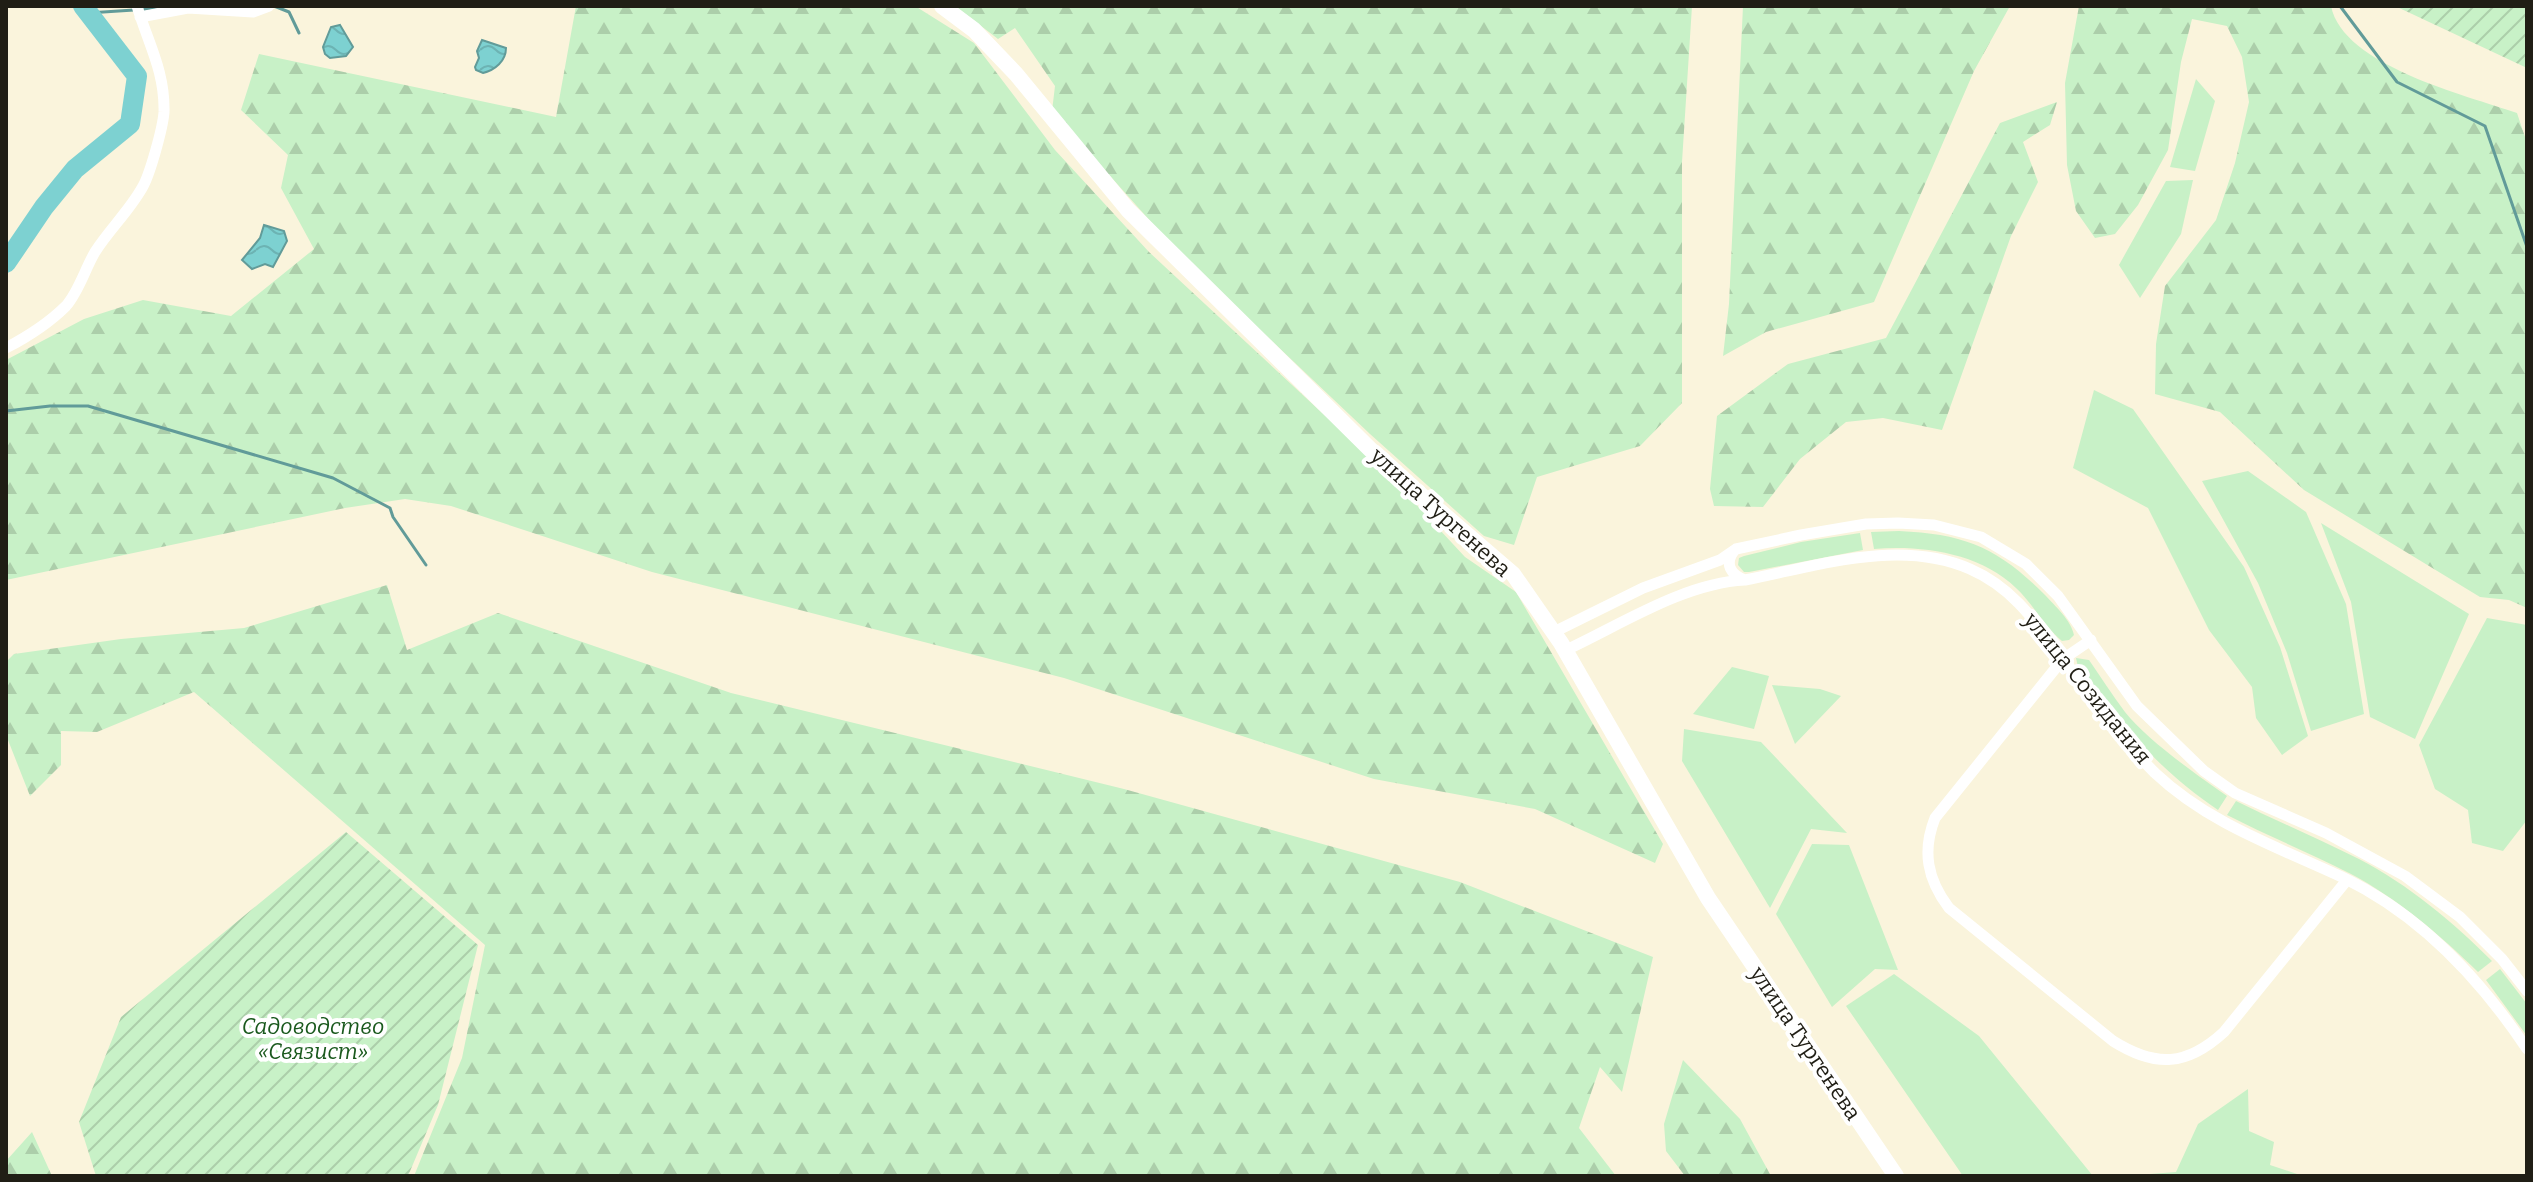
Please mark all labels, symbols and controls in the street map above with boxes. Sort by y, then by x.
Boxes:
street label: улица Тургенева [1364,442,1516,583]
street label: улица Созидания [2018,606,2157,770]
street label: улица Тургенева [1744,960,1867,1125]
park label: Садоводство «Связист» [242,1013,384,1065]

